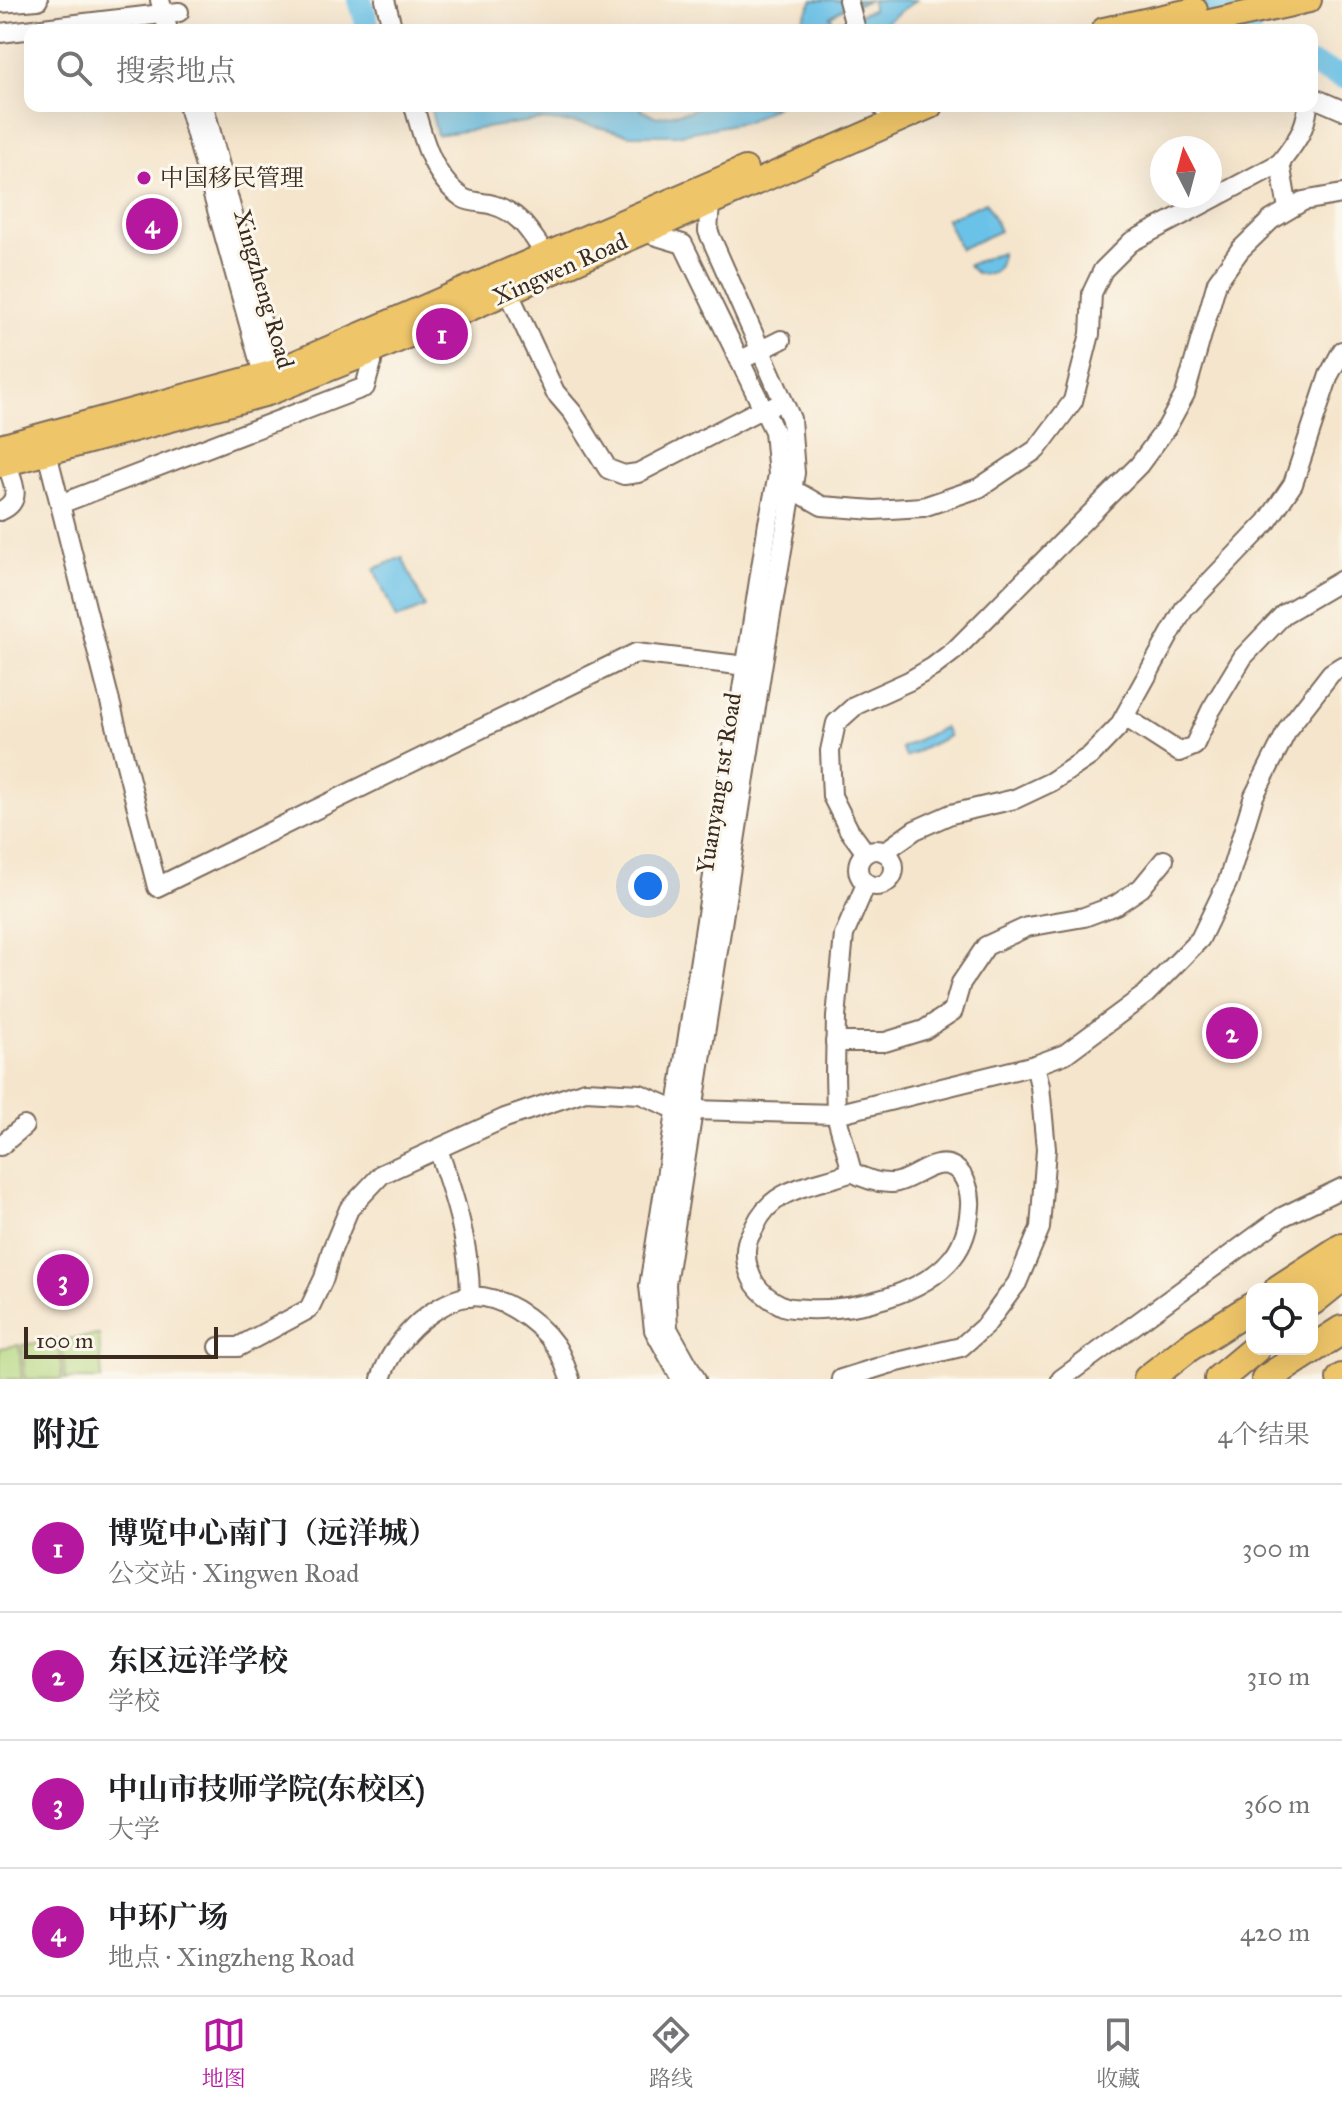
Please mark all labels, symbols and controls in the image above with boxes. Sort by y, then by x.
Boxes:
search box [24,24,1318,112]
icon: search [52,46,96,90]
text: 搜索地点 [116,53,236,89]
north arrow [1150,136,1222,208]
place label: 中国移民管理 [160,163,304,193]
marker: 中国移民管理 [135,169,153,187]
pin: 4 [126,194,178,254]
street label: Xingzheng Road [227,206,301,372]
street label: Xingwen Road [488,226,632,312]
pin: 1 [416,304,468,364]
street label: Yuanyang 1st Road [690,690,748,876]
your location [628,866,668,906]
pin: 2 [1206,1003,1258,1063]
pin: 3 [37,1250,89,1310]
map controls [1246,1283,1318,1355]
button: locate [1246,1283,1318,1355]
scale bar [24,1323,218,1359]
text: 100 m [36,1327,93,1354]
text: 附近 [32,1414,100,1455]
text: 4个结果 [1218,1418,1310,1450]
text: 博览中心南门（远洋城） [108,1515,438,1551]
text: 1 [53,1532,63,1564]
text: 300 m [1242,1532,1310,1564]
text: 公交站 · Xingwen Road [108,1557,359,1589]
text: 东区远洋学校 [108,1643,288,1679]
text: 2 [52,1660,64,1692]
text: 310 m [1247,1660,1310,1692]
text: 学校 [108,1685,160,1717]
text: 中山市技师学院(东校区) [108,1771,425,1807]
text: 3 [53,1788,63,1820]
text: 360 m [1244,1788,1310,1820]
text: 大学 [108,1813,160,1845]
text: 中环广场 [108,1899,228,1935]
text: 4 [51,1916,65,1948]
text: 420 m [1240,1916,1310,1948]
text: 地点 · Xingzheng Road [108,1941,355,1973]
tab: 地图 [202,2013,246,2092]
tab: 路线 [649,2013,693,2092]
tab: 收藏 [1096,2013,1140,2092]

